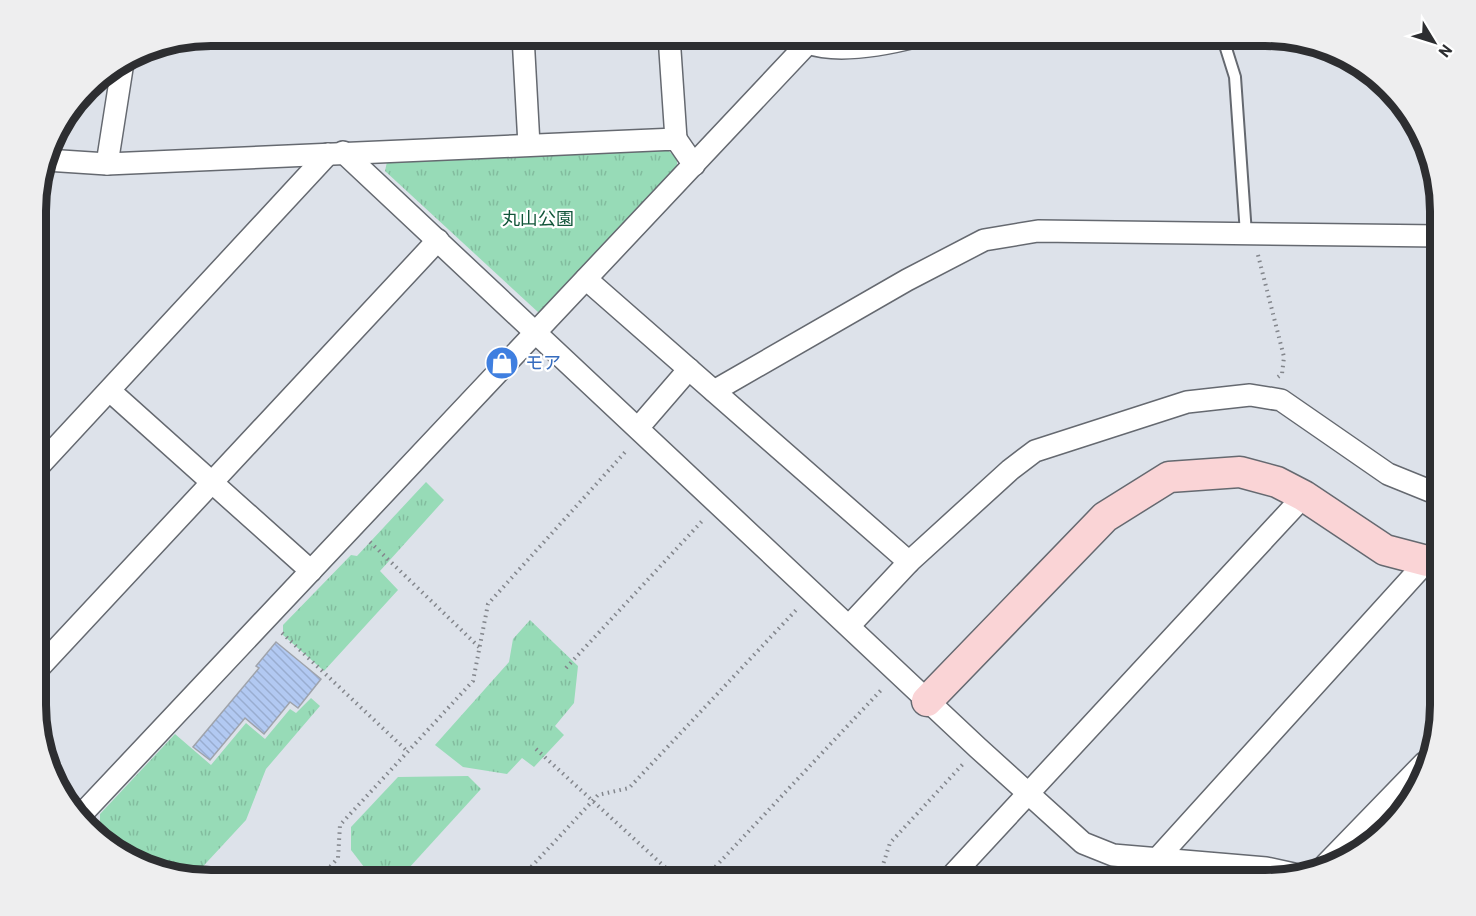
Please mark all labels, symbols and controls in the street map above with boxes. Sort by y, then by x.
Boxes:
north arrow [1404,12,1464,72]
text: N [1435,42,1457,62]
park label: 丸山公園 [502,207,574,229]
shop icon: モア [484,345,520,381]
place label: モア [525,351,561,373]

